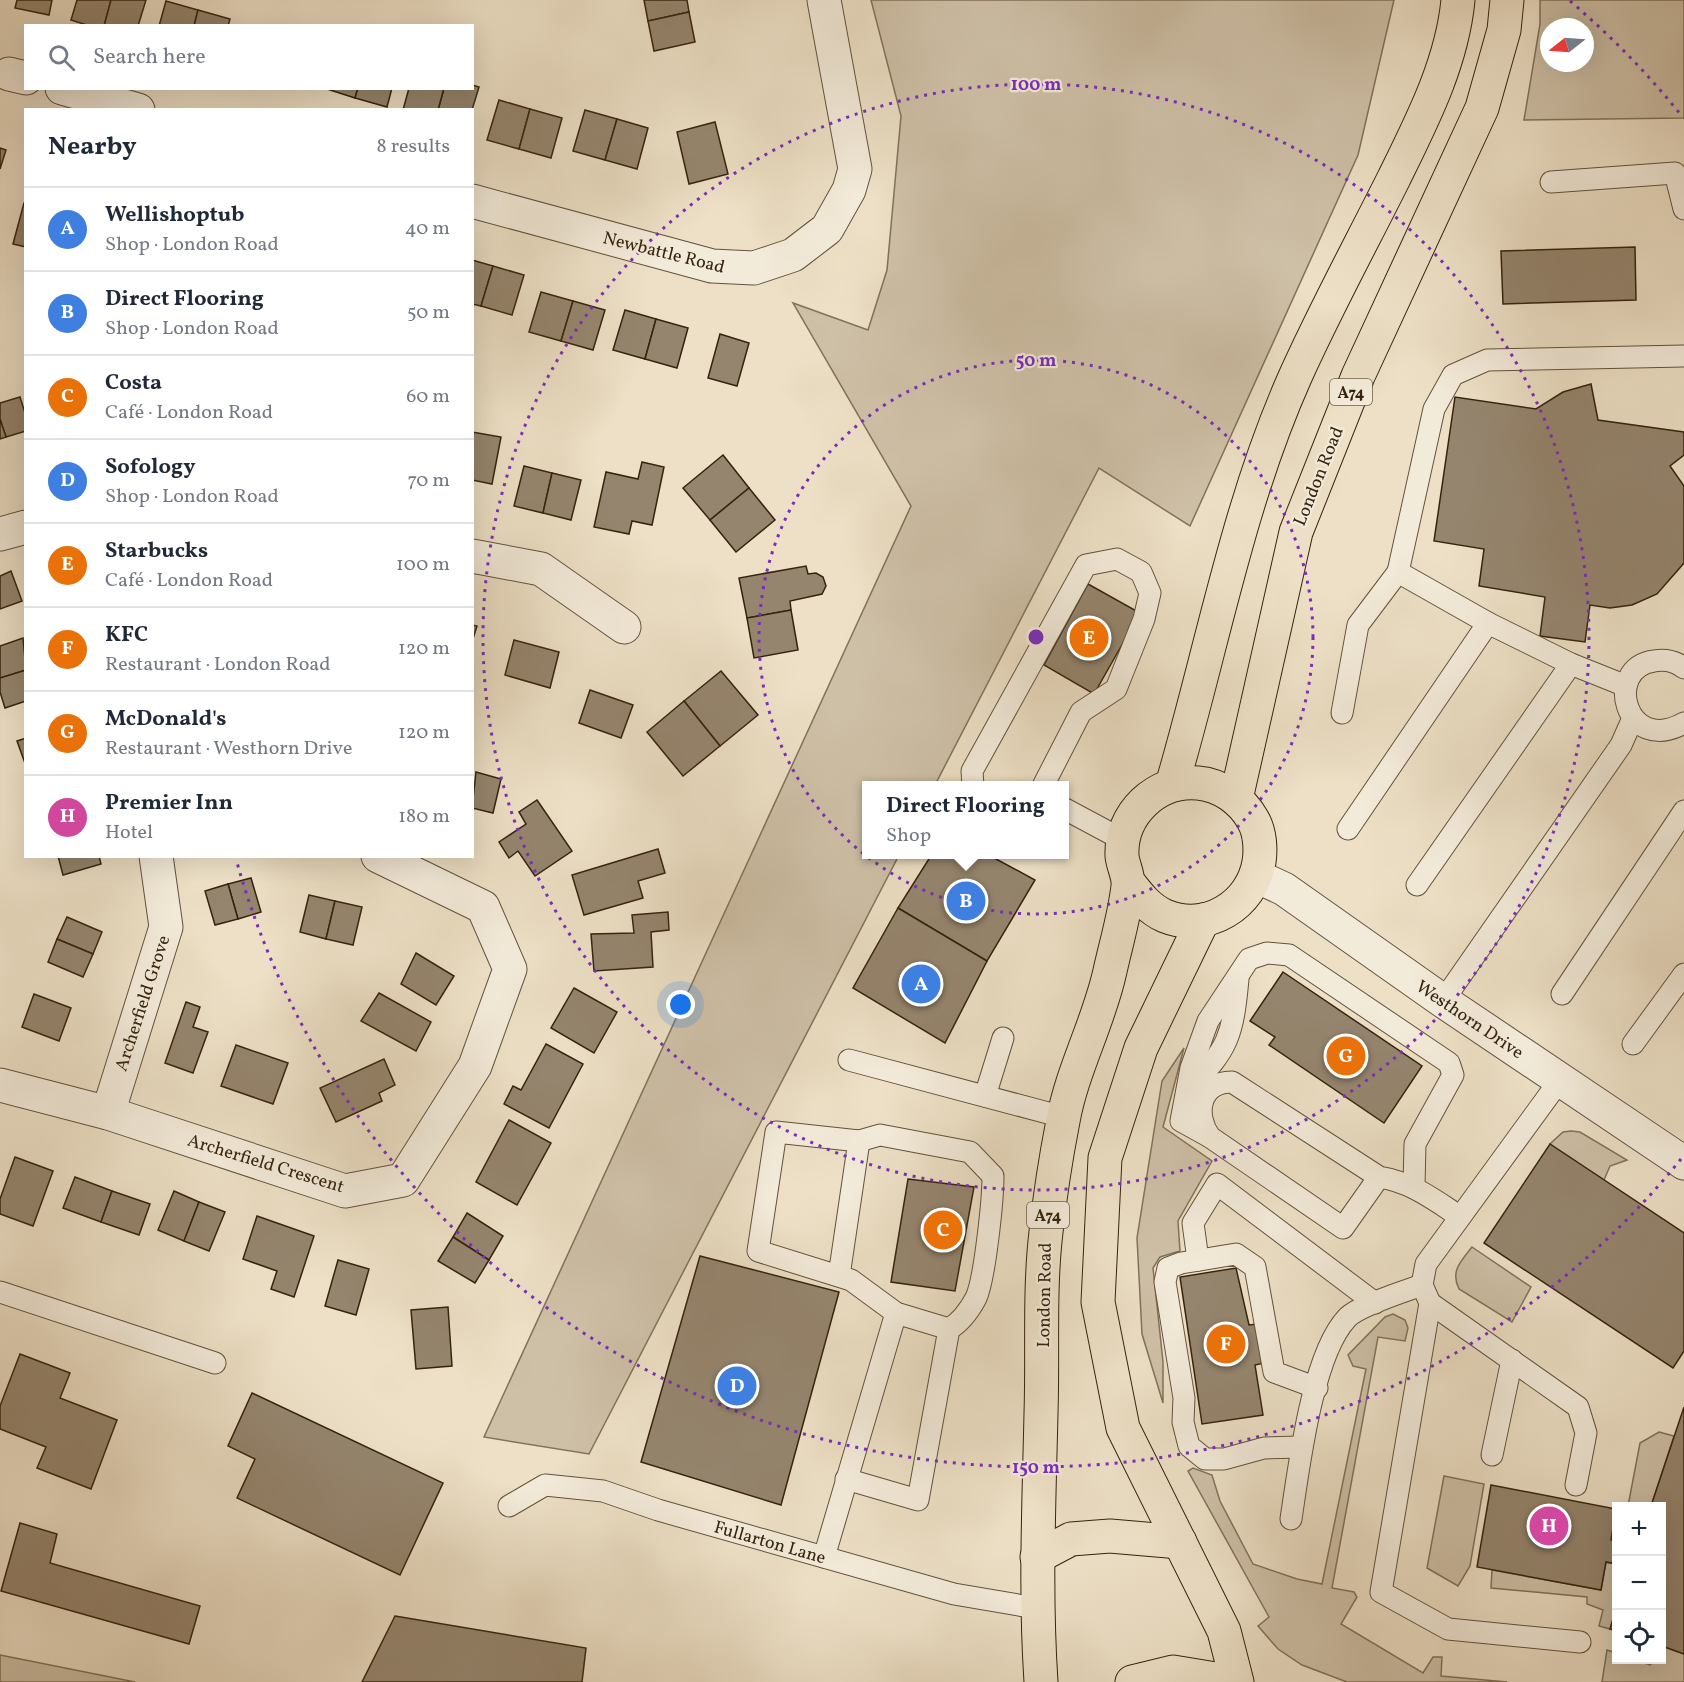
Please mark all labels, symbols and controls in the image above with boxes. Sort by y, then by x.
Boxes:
north arrow [1540,18,1594,72]
search box [24,24,474,90]
icon: search [45,41,78,74]
text: Search here [93,42,206,73]
text: 100 m [1011,73,1061,98]
text: Nearby [48,129,137,165]
text: 8 results [377,133,450,161]
text: Wellishoptub [105,200,244,231]
text: A [60,215,75,243]
text: 40 m [405,215,450,243]
street label: Newbattle Road [600,226,727,281]
text: Shop · London Road [105,231,279,259]
text: Direct Flooring [105,284,264,315]
text: B [61,299,74,327]
text: 50 m [407,299,450,327]
text: Shop · London Road [105,315,279,343]
text: 50 m [1016,349,1056,374]
text: Costa [105,368,162,399]
road number: A74 [1330,379,1372,405]
text: C [61,383,74,411]
text: 60 m [406,383,450,411]
text: Café · London Road [105,399,273,427]
street label: London Road [1288,423,1351,530]
text: Sofology [105,452,195,483]
text: D [60,467,75,495]
text: 70 m [407,467,450,495]
text: Shop · London Road [105,483,279,511]
text: Starbucks [105,536,208,567]
text: E [61,551,74,579]
text: 100 m [396,551,450,579]
text: Café · London Road [105,567,273,595]
pin: E [1070,616,1108,660]
text: KFC [105,620,148,651]
centre of rings [1026,627,1046,647]
text: F [62,635,73,663]
text: 120 m [398,635,450,663]
text: Restaurant · London Road [105,651,331,679]
text: McDonald's [105,704,226,735]
text: G [60,719,75,747]
text: 120 m [398,719,450,747]
text: Restaurant · Westhorn Drive [105,735,352,763]
popup [862,781,1069,859]
text: Premier Inn [105,788,233,819]
text: Direct Flooring [886,791,1045,822]
text: H [60,803,75,831]
text: 180 m [398,803,450,831]
text: Hotel [105,819,153,847]
text: Shop [886,822,931,850]
pin: B [946,878,986,924]
street label: Archerfield Grove [110,932,177,1075]
pin: A [902,962,940,1006]
street label: Westhorn Drive [1410,975,1528,1066]
your location [666,990,695,1019]
pin: G [1326,1034,1366,1078]
street label: Archerfield Crescent [184,1129,347,1200]
road number: A74 [1027,1202,1069,1228]
pin: C [924,1208,962,1252]
street label: London Road [1032,1242,1059,1348]
pin: F [1206,1322,1246,1366]
pin: D [718,1364,756,1408]
text: 150 m [1012,1456,1060,1481]
map controls [1612,1502,1666,1664]
button: + [1612,1502,1666,1556]
pin: H [1530,1504,1568,1549]
street label: Fullarton Lane [711,1516,828,1571]
button: − [1612,1556,1666,1610]
button: locate [1612,1610,1666,1664]

